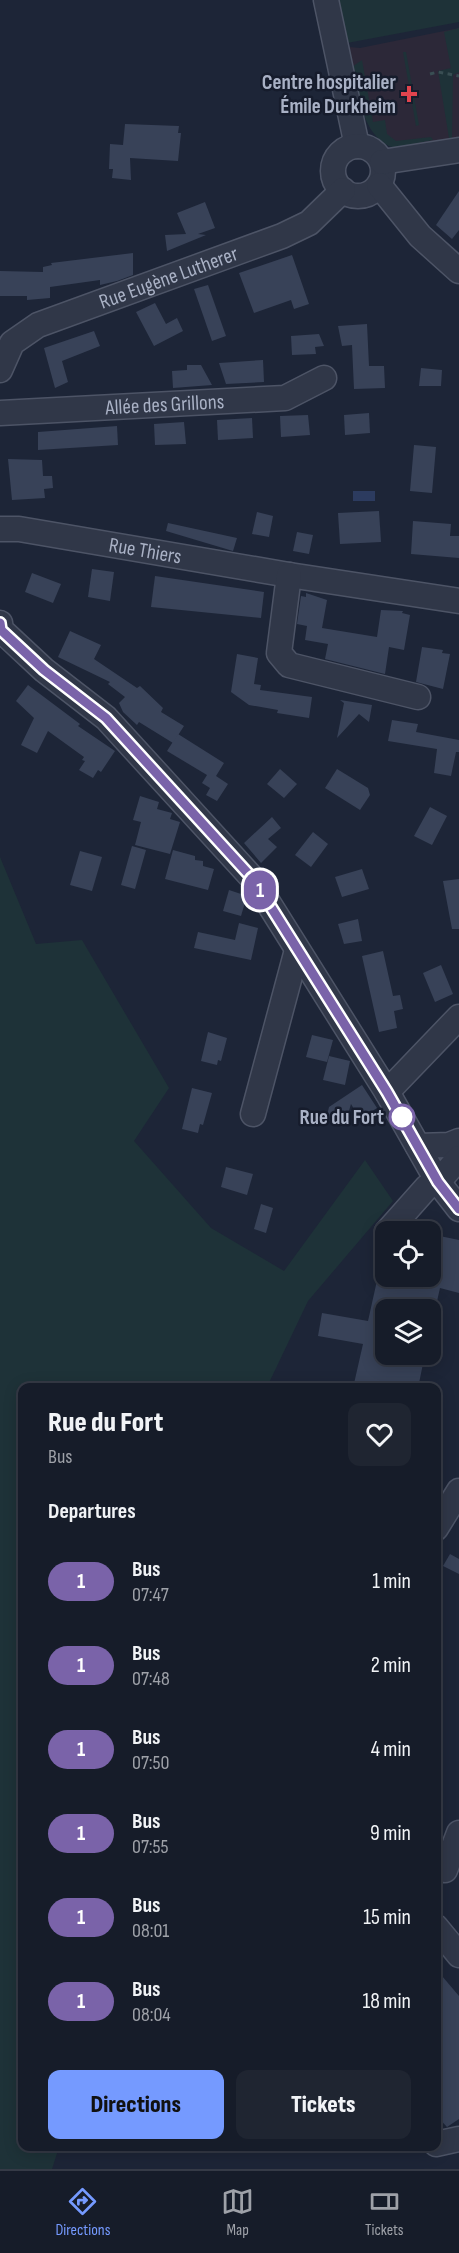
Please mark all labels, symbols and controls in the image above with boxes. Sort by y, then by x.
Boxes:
place label: Centre hospitalier Émile Durkheim [262,70,397,119]
marker: Centre hospitalier Émile Durkheim [400,85,418,103]
street label: Rue Eugène Lutherer [96,241,241,315]
street label: Allée des Grillons [104,389,225,420]
street label: Rue Thiers [107,533,183,569]
line badge: 1 [240,870,280,910]
text: 1 [256,878,264,903]
marker: Rue du Fort [389,1104,415,1130]
place label: Rue du Fort [300,1105,384,1130]
map controls [375,1221,441,1365]
button: locate [375,1221,441,1287]
button: layers [375,1299,441,1365]
button: heart [348,1403,411,1466]
text: Rue du Fort [48,1406,163,1439]
text: Bus [48,1445,72,1469]
text: Departures [48,1498,136,1525]
text: Bus [132,1556,161,1583]
text: 1 min [372,1568,411,1595]
text: 1 [77,1569,85,1594]
text: 07:47 [132,1583,169,1607]
text: Bus [132,1640,161,1667]
text: 2 min [371,1652,411,1679]
text: 1 [77,1653,85,1678]
text: 07:48 [132,1667,170,1691]
text: Bus [132,1724,161,1751]
text: 4 min [371,1736,411,1763]
text: 1 [77,1737,85,1762]
text: 07:50 [132,1751,169,1775]
text: Bus [132,1808,161,1835]
text: 9 min [370,1820,411,1847]
text: 1 [77,1821,85,1846]
text: 07:55 [132,1835,169,1859]
text: Bus [132,1892,161,1919]
text: 15 min [363,1904,411,1931]
text: 1 [77,1905,85,1930]
text: 08:01 [132,1919,169,1943]
text: Bus [132,1976,161,2003]
text: 18 min [363,1988,411,2015]
text: 1 [77,1989,85,2014]
text: 08:04 [132,2003,171,2027]
button: Directions [48,2070,224,2139]
button: Tickets [236,2070,411,2139]
tab: Directions [55,2185,110,2240]
tab: Map [221,2185,254,2240]
tab: Tickets [365,2185,404,2240]

